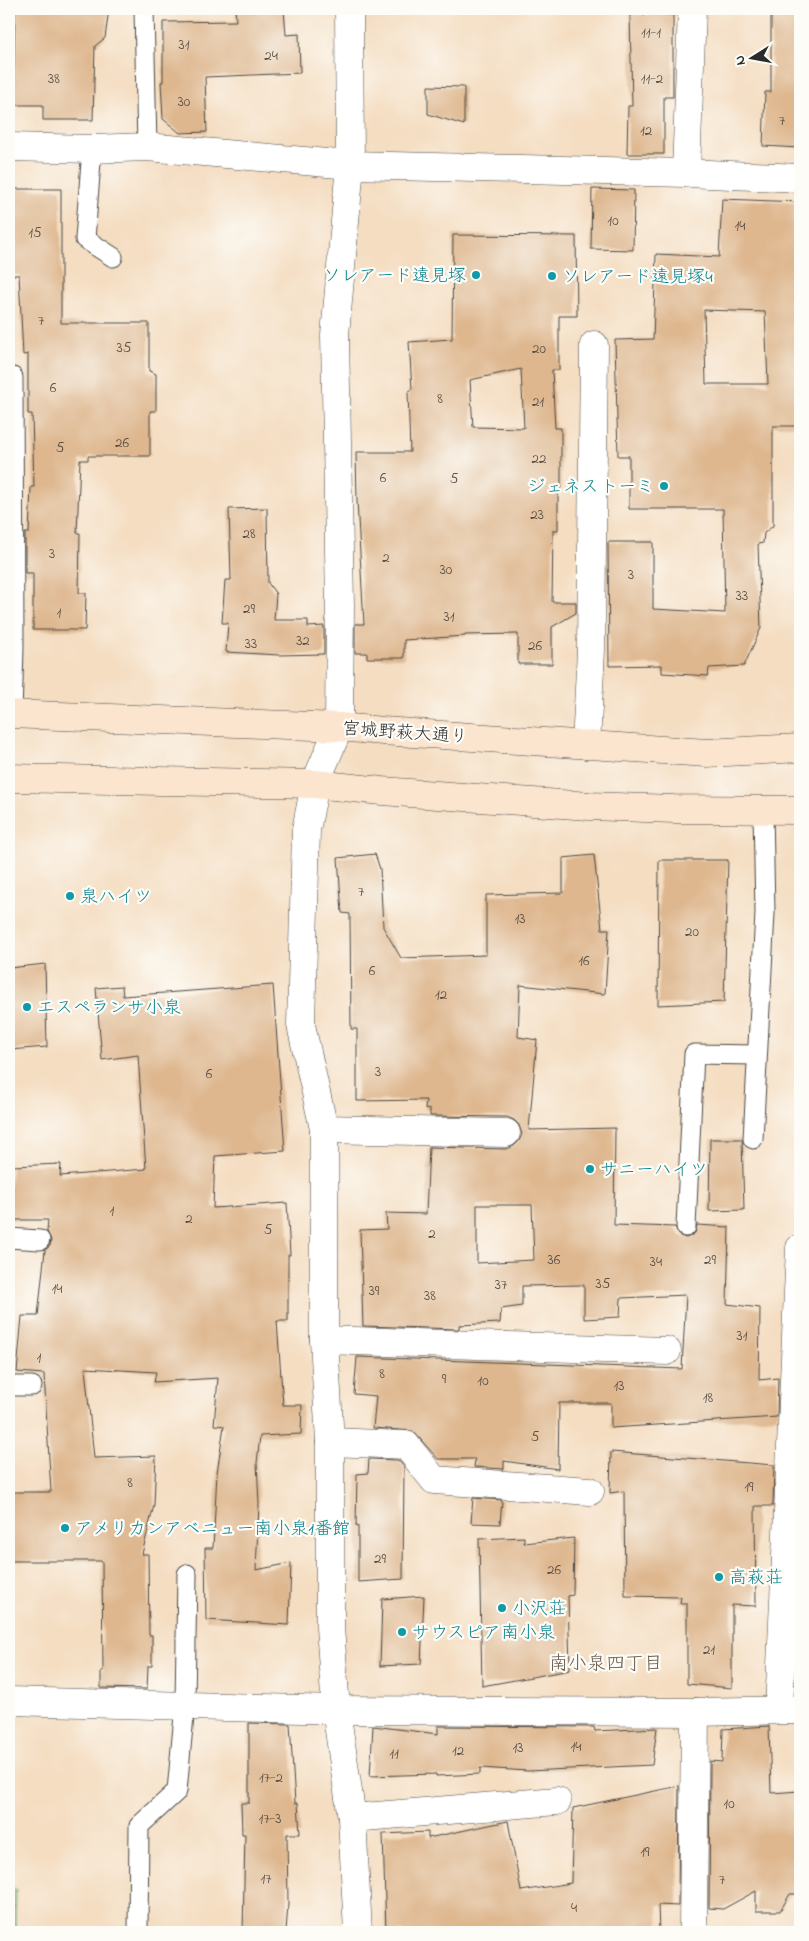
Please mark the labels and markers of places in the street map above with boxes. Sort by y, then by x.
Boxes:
place label: ソレアード遠見塚 [323,264,466,290]
place label: ソレアード遠見塚4 [562,265,713,291]
marker: ソレアード遠見塚 [470,269,482,281]
marker: ソレアード遠見塚4 [546,270,558,282]
place label: ジェネストーミ [527,475,654,501]
marker: ジェネストーミ [658,480,670,492]
place label: 泉ハイツ [80,885,152,911]
marker: 泉ハイツ [64,890,76,902]
place label: エスペランサ小泉 [37,996,181,1022]
marker: エスペランサ小泉 [21,1001,33,1013]
place label: サニーハイツ [600,1158,708,1184]
marker: サニーハイツ [584,1163,596,1175]
place label: アメリカンアベニュー南小泉1番館 [75,1517,350,1543]
marker: アメリカンアベニュー南小泉1番館 [59,1522,71,1534]
place label: 高萩荘 [729,1566,783,1592]
marker: 高萩荘 [713,1571,725,1583]
place label: 小沢荘 [512,1597,566,1623]
marker: 小沢荘 [496,1602,508,1614]
place label: サウスピア南小泉 [412,1621,555,1647]
marker: サウスピア南小泉 [396,1626,408,1638]

